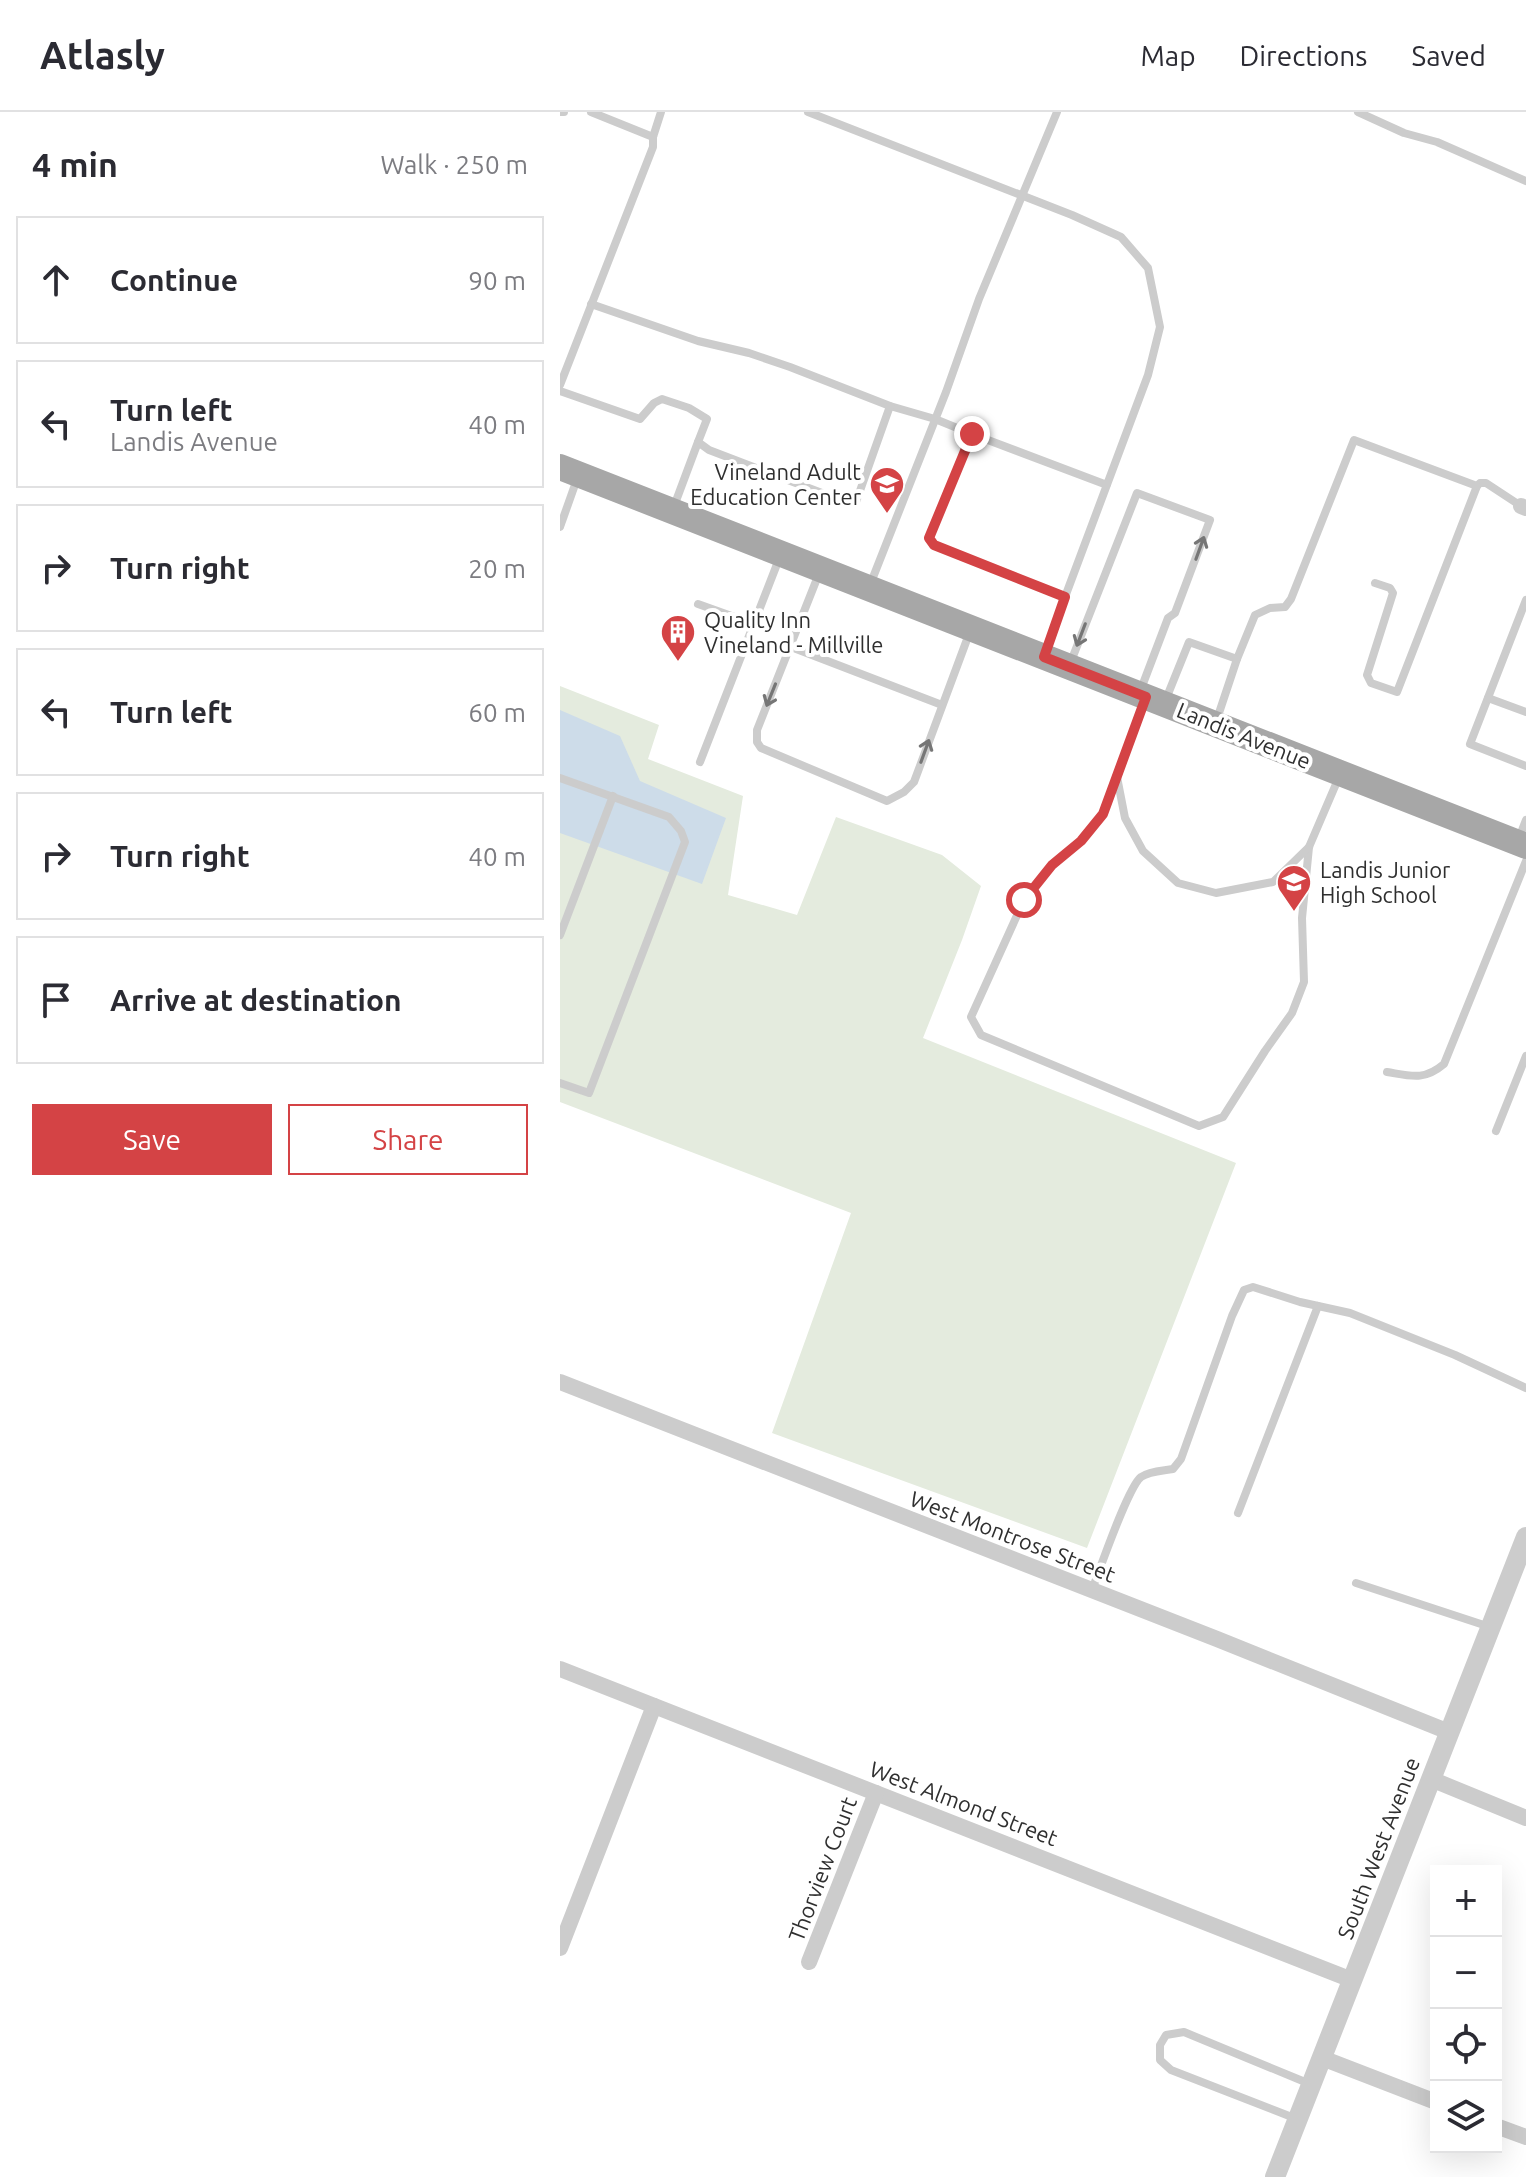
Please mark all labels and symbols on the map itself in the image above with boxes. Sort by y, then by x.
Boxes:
route end [954,416,990,452]
place label: Vineland Adult Education Center [690,459,862,509]
school or university icon: Vineland Adult Education Center [868,465,906,515]
one-way arrow [1193,536,1208,561]
place label: Quality Inn Vineland - Millville [704,607,883,657]
building icon: Quality Inn Vineland - Millville [659,613,697,663]
one-way arrow [1073,622,1087,647]
one-way arrow [763,682,778,707]
street label: Landis Avenue [1173,697,1315,773]
one-way arrow [919,739,933,764]
place label: Landis Junior High School [1320,857,1451,907]
school or university icon: Landis Junior High School [1275,863,1313,913]
route start [1006,882,1042,918]
street label: West Montrose Street [907,1485,1120,1587]
street label: South West Avenue [1332,1754,1424,1942]
street label: West Almond Street [867,1756,1062,1850]
street label: Thorview Court [783,1793,861,1945]

